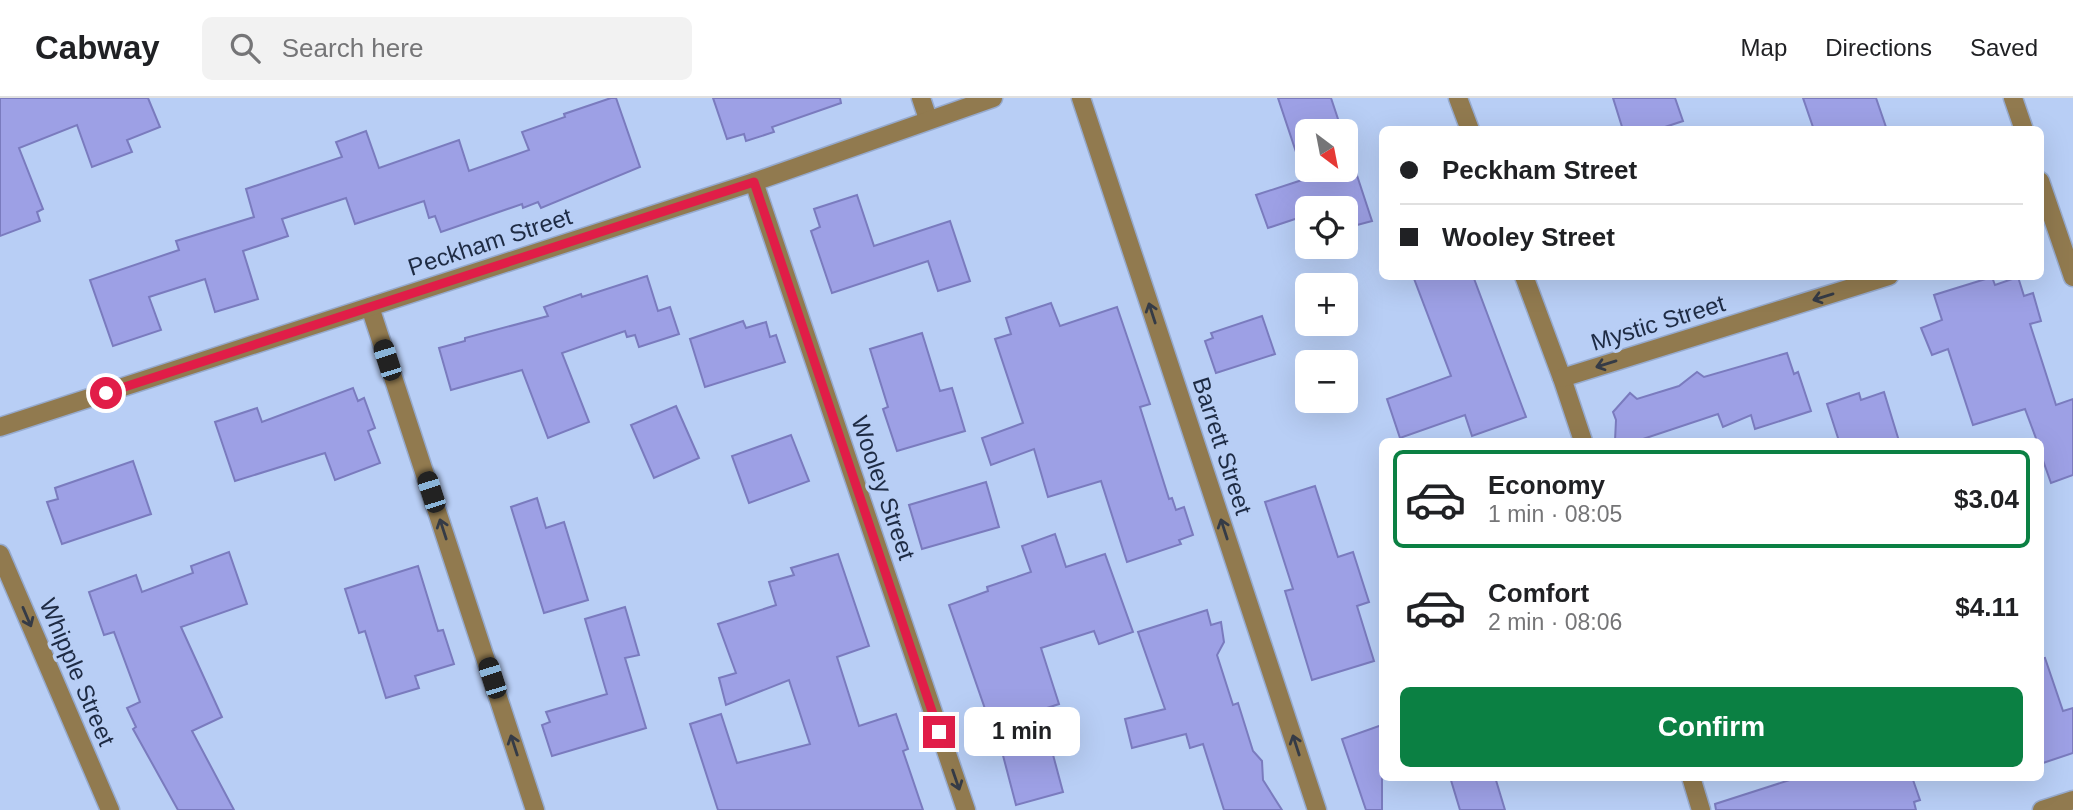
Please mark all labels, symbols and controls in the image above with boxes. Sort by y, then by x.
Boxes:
search box [202,17,692,80]
text: Cabway [35,29,160,66]
icon: search [226,29,264,67]
text: Search here [282,33,423,63]
text: Map [1741,34,1787,61]
text: Directions [1825,34,1932,61]
text: Saved [1970,34,2038,61]
north arrow [1295,119,1358,182]
map controls [1295,119,1358,413]
text: Peckham Street [1442,155,1637,185]
button: locate [1295,196,1358,259]
street label: Peckham Street [404,202,576,281]
text: Wooley Street [1442,222,1615,252]
button: + [1295,273,1358,336]
street label: Mystic Street [1588,289,1728,356]
one-way arrow [1813,291,1835,304]
one-way arrow [1145,303,1157,325]
car [371,337,404,383]
button: − [1295,350,1358,413]
one-way arrow [1596,359,1618,372]
street label: Barrett Street [1188,374,1257,518]
route start [90,377,122,409]
street label: Wooley Street [846,412,921,564]
icon: car [1404,468,1467,531]
car [415,469,448,515]
text: Economy [1488,470,1605,500]
text: $3.04 [1954,484,2019,514]
text: 1 min · 08:05 [1488,501,1622,527]
one-way arrow [436,518,449,540]
one-way arrow [1217,519,1229,541]
icon: car [1404,576,1467,639]
text: Comfort [1488,578,1589,608]
text: $4.11 [1955,592,2019,622]
street label: Whipple Street [34,594,121,750]
one-way arrow [21,606,34,627]
text: 2 min · 08:06 [1488,609,1622,635]
car [476,655,509,701]
button: Confirm [1400,687,2023,767]
callout: 1 min [964,708,1079,756]
route end [923,716,955,748]
text: 1 min [992,718,1052,744]
one-way arrow [507,735,519,757]
one-way arrow [1289,735,1301,757]
one-way arrow [951,769,963,791]

